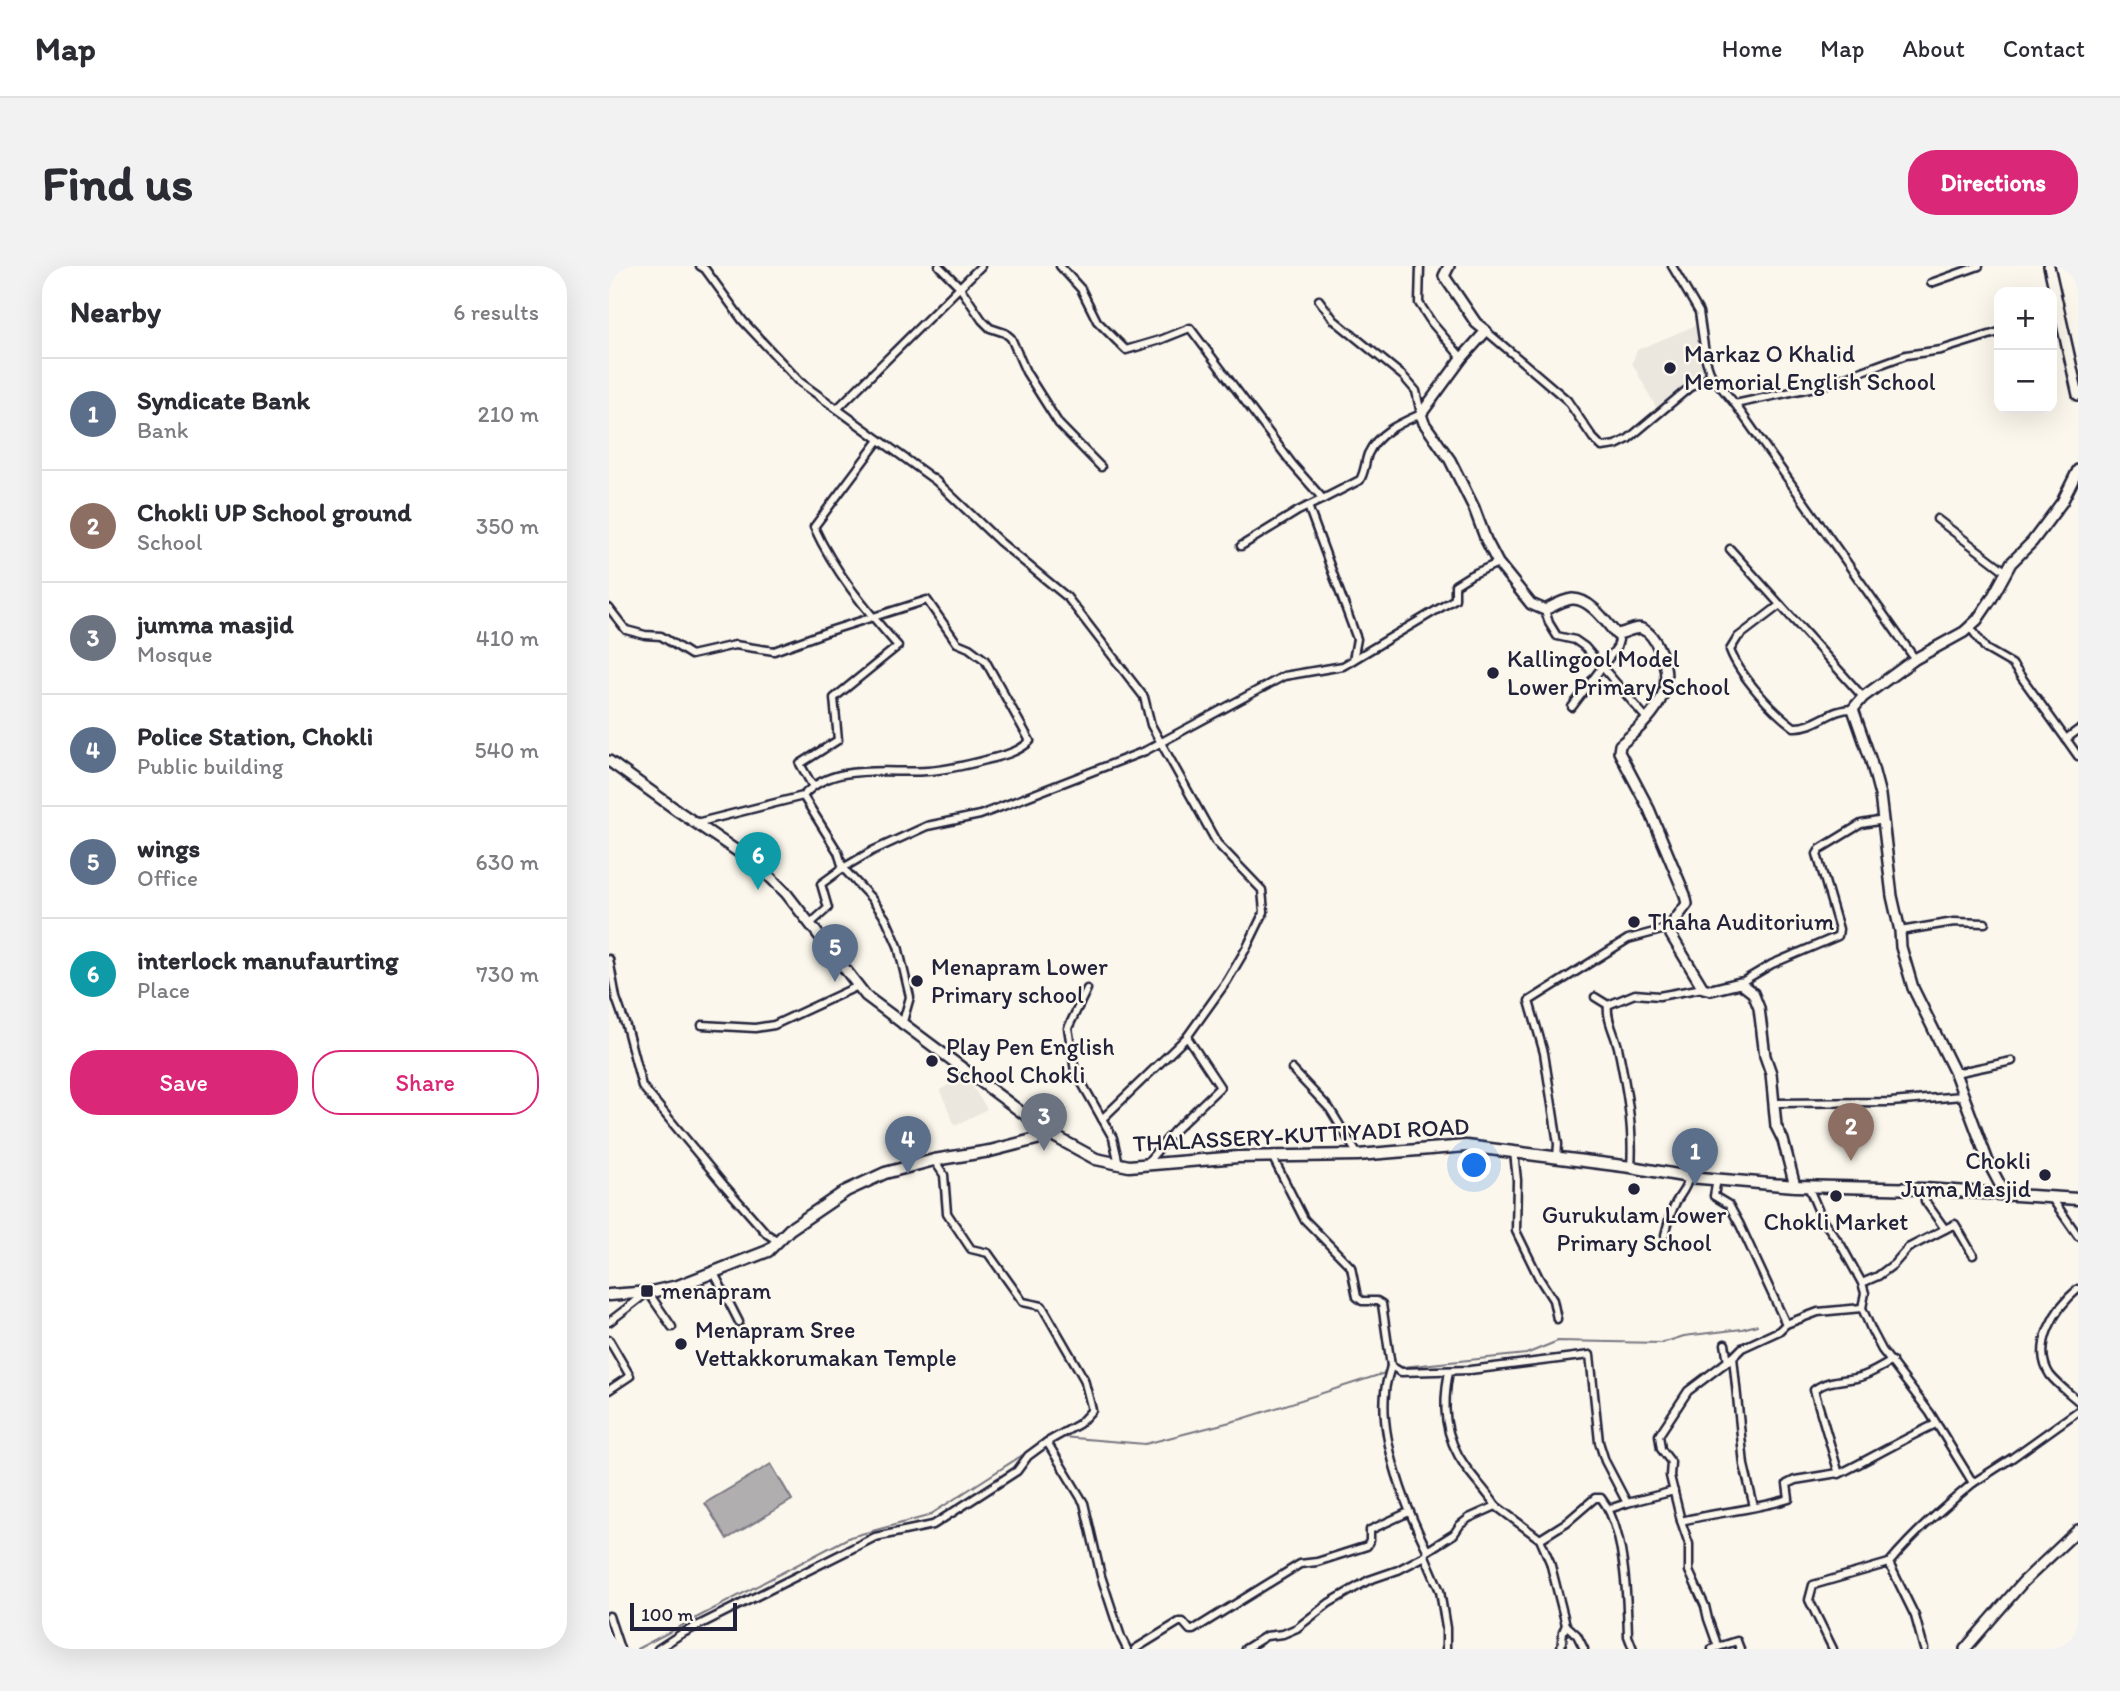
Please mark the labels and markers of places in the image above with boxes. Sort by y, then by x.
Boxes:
place label: Markaz O Khalid Memorial English School [1684,339,1936,396]
marker: Markaz O Khalid Memorial English School [1662,360,1678,376]
place label: Kallingool Model Lower Primary School [1507,644,1730,701]
marker: Kallingool Model Lower Primary School [1485,665,1501,681]
pin: 6 [735,832,781,890]
place label: Thaha Auditorium [1648,907,1834,936]
marker: Thaha Auditorium [1626,914,1642,930]
pin: 5 [812,924,858,982]
place label: Menapram Lower Primary school [931,952,1108,1009]
marker: Menapram Lower Primary school [909,973,925,989]
place label: Play Pen English School Chokli [946,1032,1115,1089]
marker: Play Pen English School Chokli [924,1053,940,1069]
pin: 3 [1021,1093,1067,1151]
pin: 2 [1828,1103,1874,1161]
pin: 4 [885,1116,931,1174]
pin: 1 [1672,1128,1718,1186]
place label: Chokli Juma Masjid [1901,1146,2031,1203]
marker: Chokli Juma Masjid [2037,1167,2053,1183]
marker: Gurukulam Lower Primary School [1626,1181,1642,1197]
marker: Chokli Market [1828,1188,1844,1204]
place label: Gurukulam Lower Primary School [1542,1200,1727,1257]
place label: Chokli Market [1764,1207,1908,1236]
place label: menapram [661,1276,771,1305]
marker: menapram [639,1283,655,1299]
place label: Menapram Sree Vettakkorumakan Temple [695,1315,957,1372]
marker: Menapram Sree Vettakkorumakan Temple [673,1336,689,1352]

